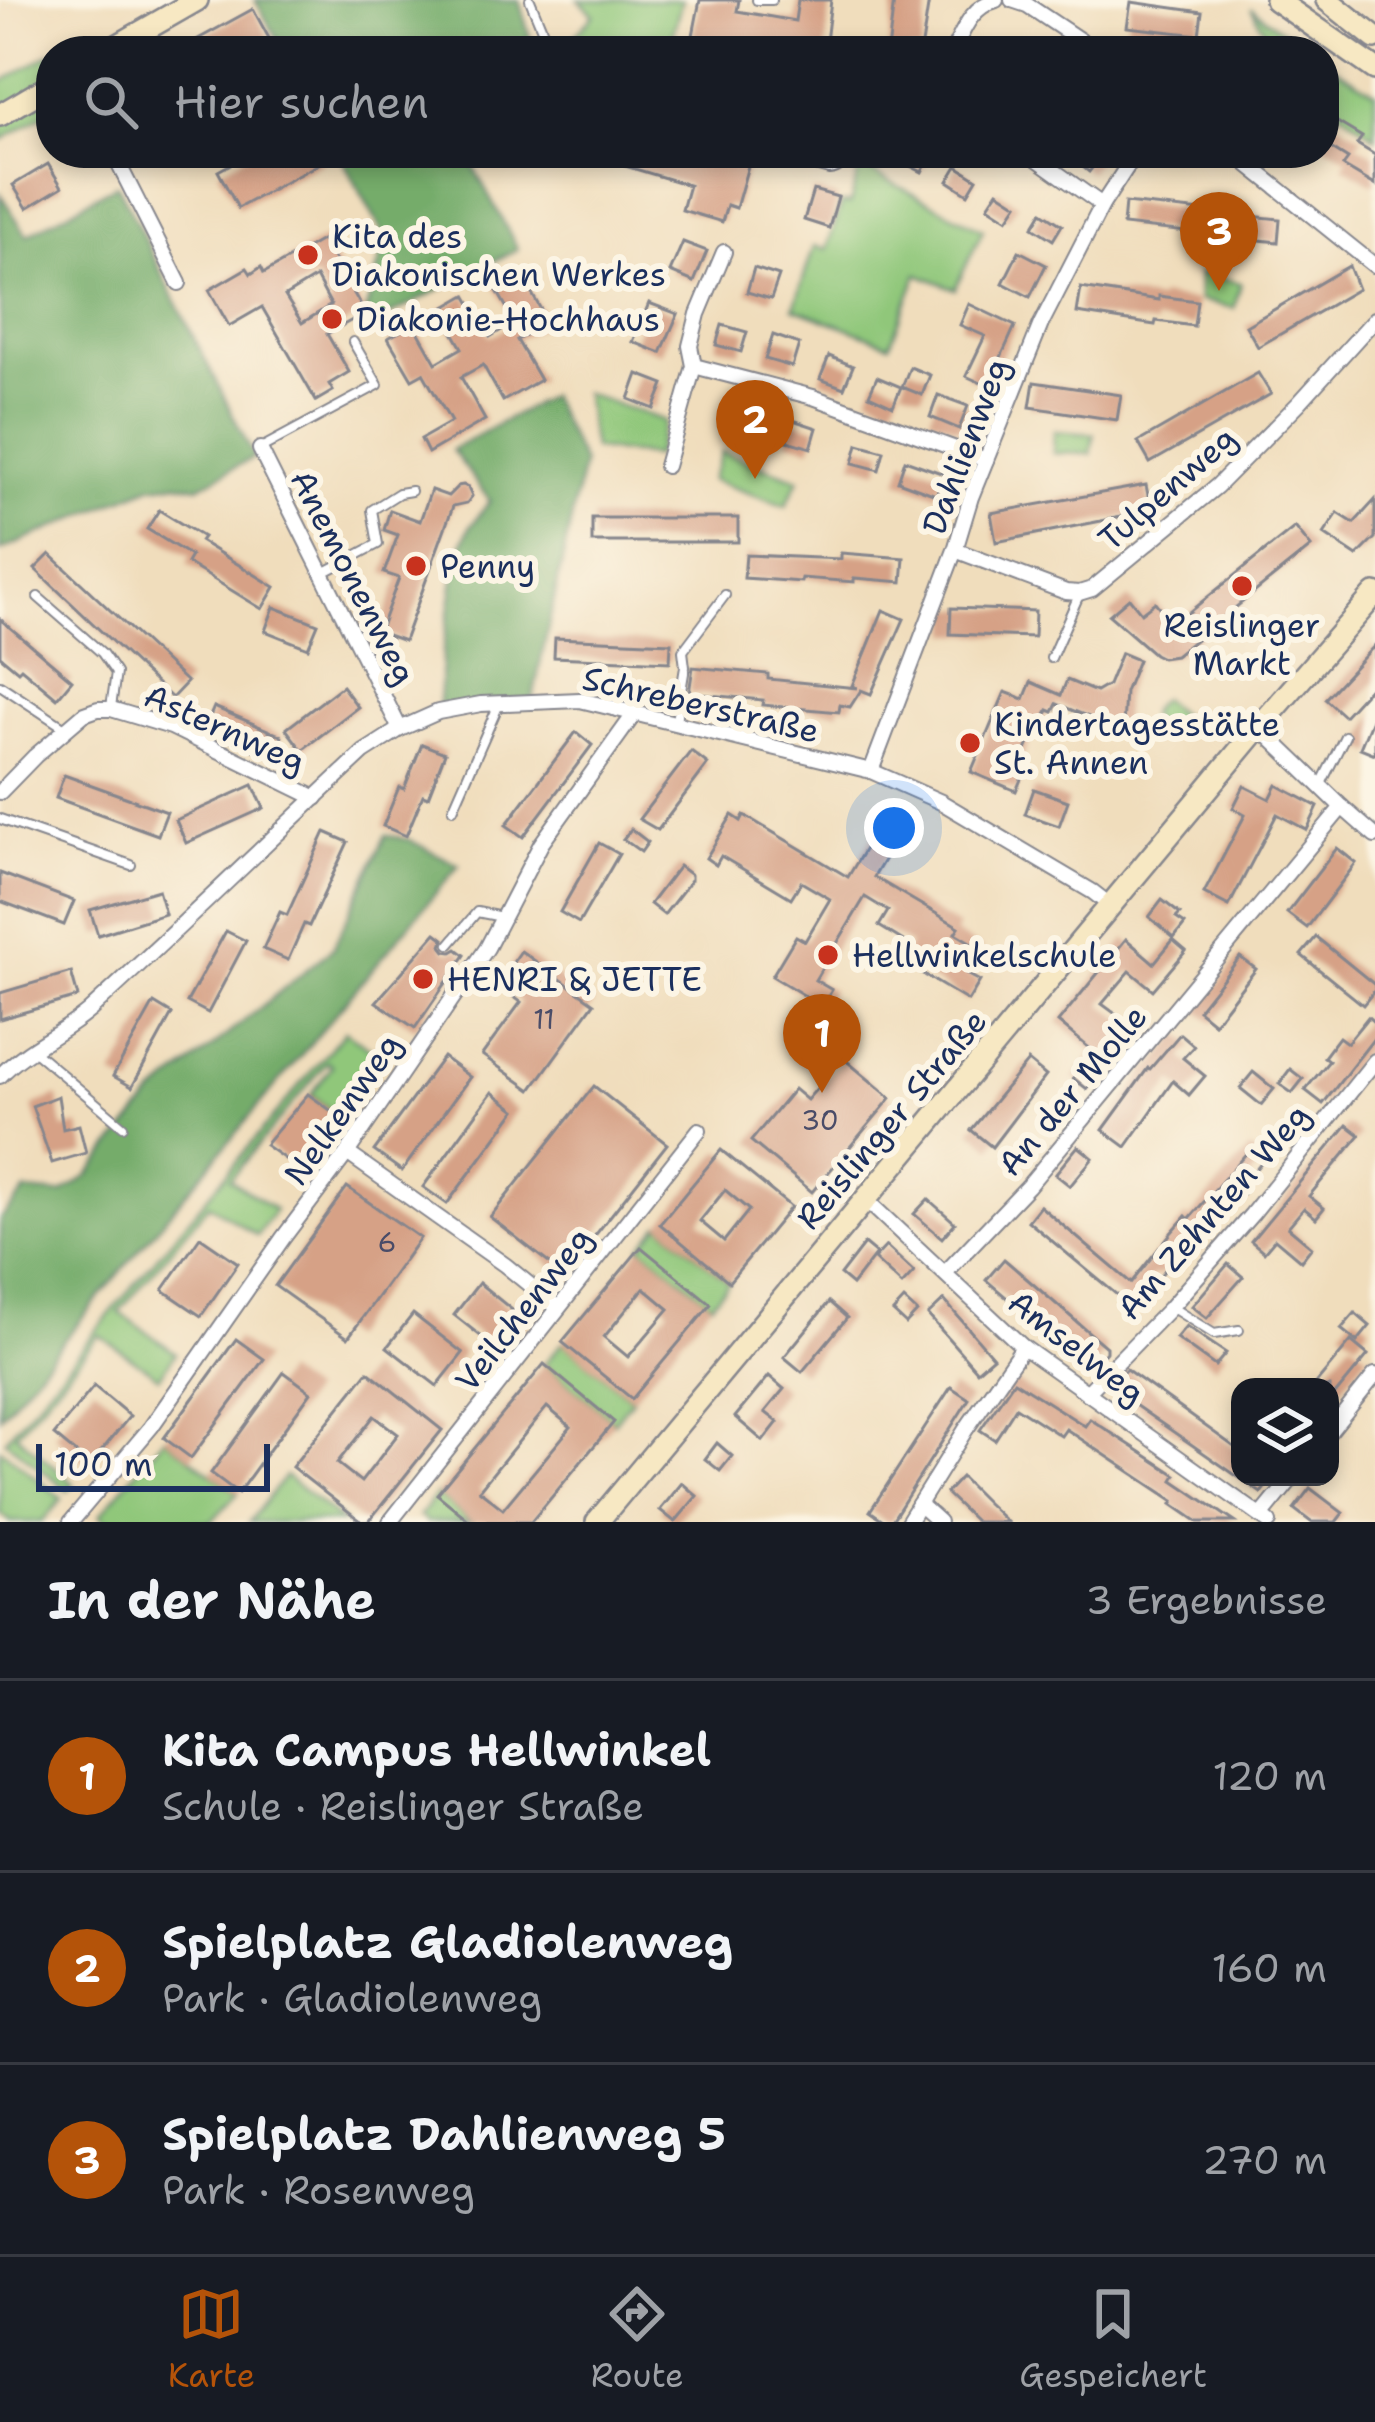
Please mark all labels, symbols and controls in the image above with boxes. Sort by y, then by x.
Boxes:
search box [36,36,1339,168]
icon: search [78,69,144,135]
text: Hier suchen [174,72,429,132]
pin: 3 [1180,192,1258,291]
place label: Kita des Diakonischen Werkes [332,214,666,297]
marker: Kita des Diakonischen Werkes [295,242,321,268]
place label: Diakonie-Hochhaus [356,297,660,342]
marker: Diakonie-Hochhaus [319,306,345,332]
street label: Dahlienweg [911,352,1020,541]
pin: 2 [716,380,794,479]
street label: Tulpenweg [1089,416,1246,561]
street label: Anemonenweg [280,462,427,692]
place label: Penny [440,544,535,589]
marker: Penny [403,553,429,579]
marker: Reislinger Markt [1229,573,1255,599]
place label: Reislinger Markt [1164,603,1320,686]
street label: Schreberstraße [578,655,824,754]
street label: Asternweg [137,673,313,784]
place label: Kindertagesstätte St. Annen [994,702,1280,785]
marker: Kindertagesstätte St. Annen [957,730,983,756]
your location [864,798,924,858]
place label: Hellwinkelschule [852,933,1117,978]
marker: Hellwinkelschule [815,942,841,968]
place label: HENRI & JETTE [447,957,702,1002]
marker: HENRI & JETTE [410,966,436,992]
pin: 1 [783,994,861,1093]
street label: An der Molle [988,995,1157,1185]
street label: Reislinger Straße [786,1000,997,1239]
house number: 11 [533,1001,555,1038]
street label: Nelkenweg [273,1024,411,1194]
street label: Am Zehnten Weg [1107,1094,1320,1329]
house number: 30 [801,1102,839,1139]
street label: Veilchenweg [445,1217,602,1401]
house number: 6 [378,1224,396,1261]
street label: Amselweg [999,1280,1155,1415]
map controls [1231,1378,1339,1486]
button: layers [1231,1378,1339,1486]
scale bar [36,1438,270,1491]
text: 100 m [54,1442,153,1487]
text: In der Nähe [48,1566,376,1634]
text: 3 Ergebnisse [1086,1574,1327,1626]
text: Kita Campus Hellwinkel [162,1720,711,1780]
text: 1 [78,1750,96,1802]
text: 120 m [1212,1750,1327,1802]
text: Schule · Reislinger Straße [162,1780,644,1832]
text: Spielplatz Gladiolenweg [162,1912,733,1972]
text: 2 [73,1942,101,1994]
text: 160 m [1212,1942,1327,1994]
text: Park · Gladiolenweg [162,1972,542,2024]
text: Spielplatz Dahlienweg 5 [162,2104,726,2164]
text: 3 [73,2134,101,2186]
text: 270 m [1202,2134,1327,2186]
text: Park · Rosenweg [162,2164,475,2216]
tab: Karte [168,2281,255,2398]
tab: Route [591,2281,684,2398]
tab: Gespeichert [1019,2281,1207,2398]

